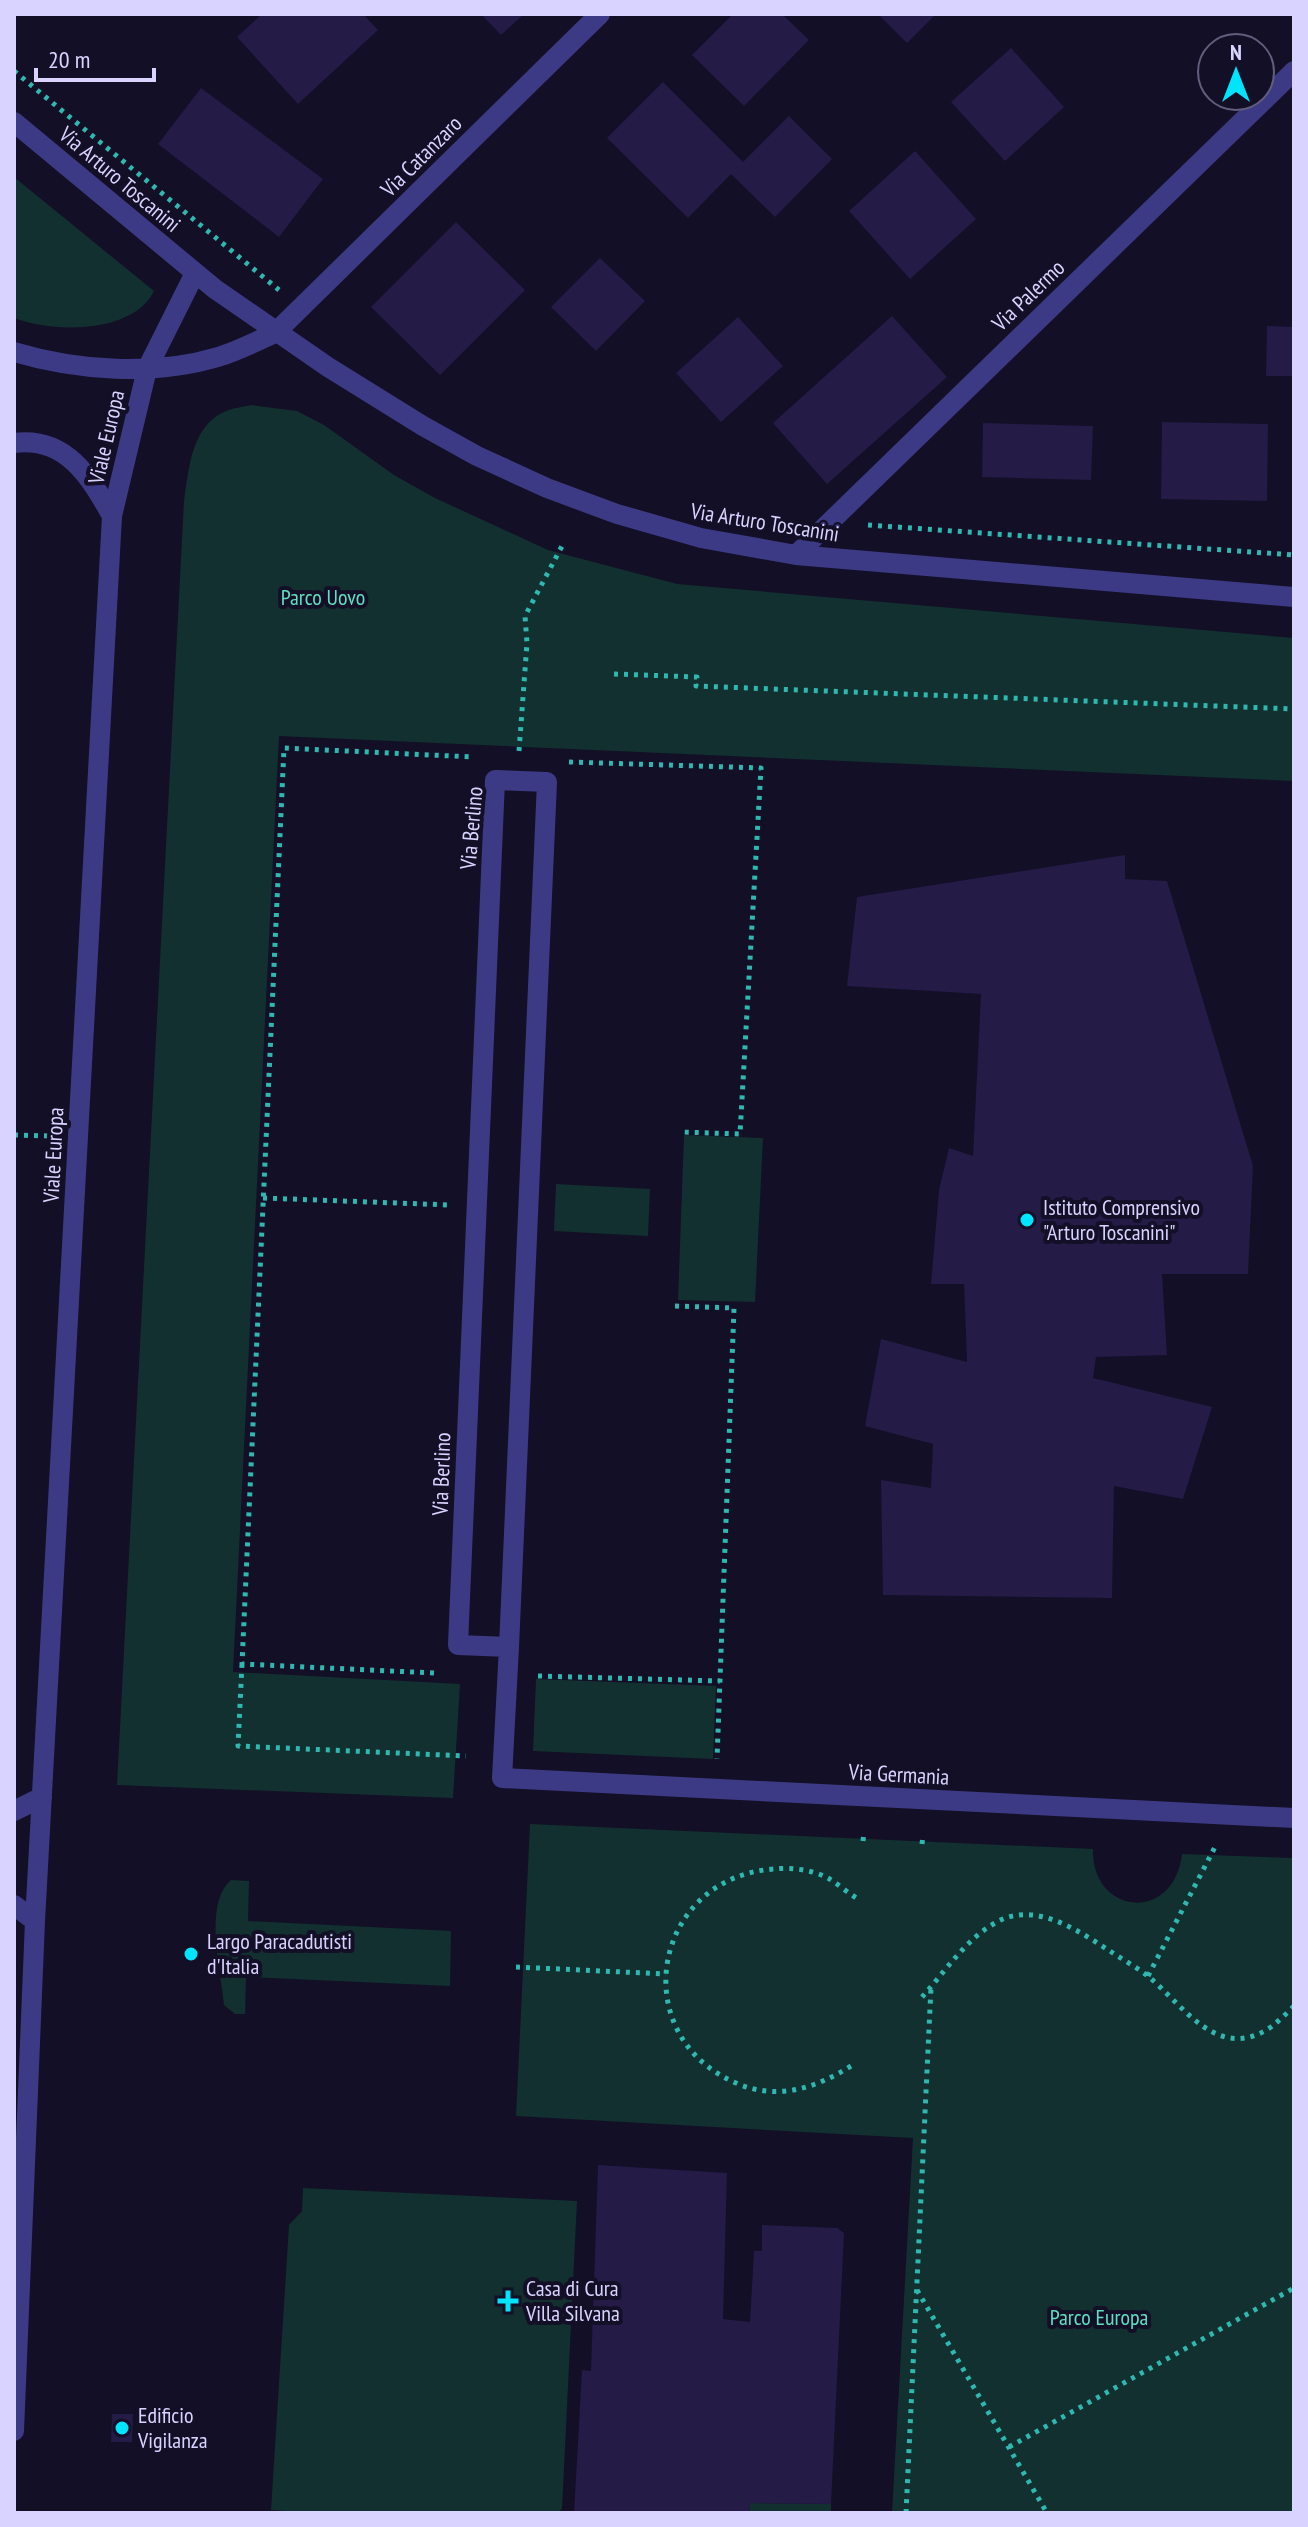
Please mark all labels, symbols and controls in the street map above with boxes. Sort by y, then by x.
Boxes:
scale bar [36,32,154,82]
north arrow [1196,32,1276,112]
text: N [1230,38,1242,66]
text: 20 m [48,44,90,75]
street label: Via Catanzaro [374,109,468,203]
street label: Via Arturo Toscanini [53,119,186,238]
street label: Via Palermo [985,253,1070,337]
street label: Viale Europa [81,387,130,488]
street label: Via Arturo Toscanini [688,496,841,548]
park label: Parco Uovo [281,583,365,611]
street label: Via Berlino [453,785,489,872]
street label: Viale Europa [36,1107,69,1204]
place label: Istituto Comprensivo "Arturo Toscanini" [1043,1193,1200,1246]
marker: Istituto Comprensivo "Arturo Toscanini" [1018,1211,1036,1229]
street label: Via Berlino [426,1432,456,1517]
street label: Via Germania [847,1757,950,1791]
place label: Largo Paracadutisti d'Italia [207,1927,352,1980]
marker: Largo Paracadutisti d'Italia [182,1945,200,1963]
place label: Casa di Cura Villa Silvana [525,2274,620,2327]
marker: Casa di Cura Villa Silvana [497,2290,519,2312]
park label: Parco Europa [1050,2303,1148,2331]
place label: Edificio Vigilanza [137,2401,208,2454]
marker: Edificio Vigilanza [113,2419,131,2437]

